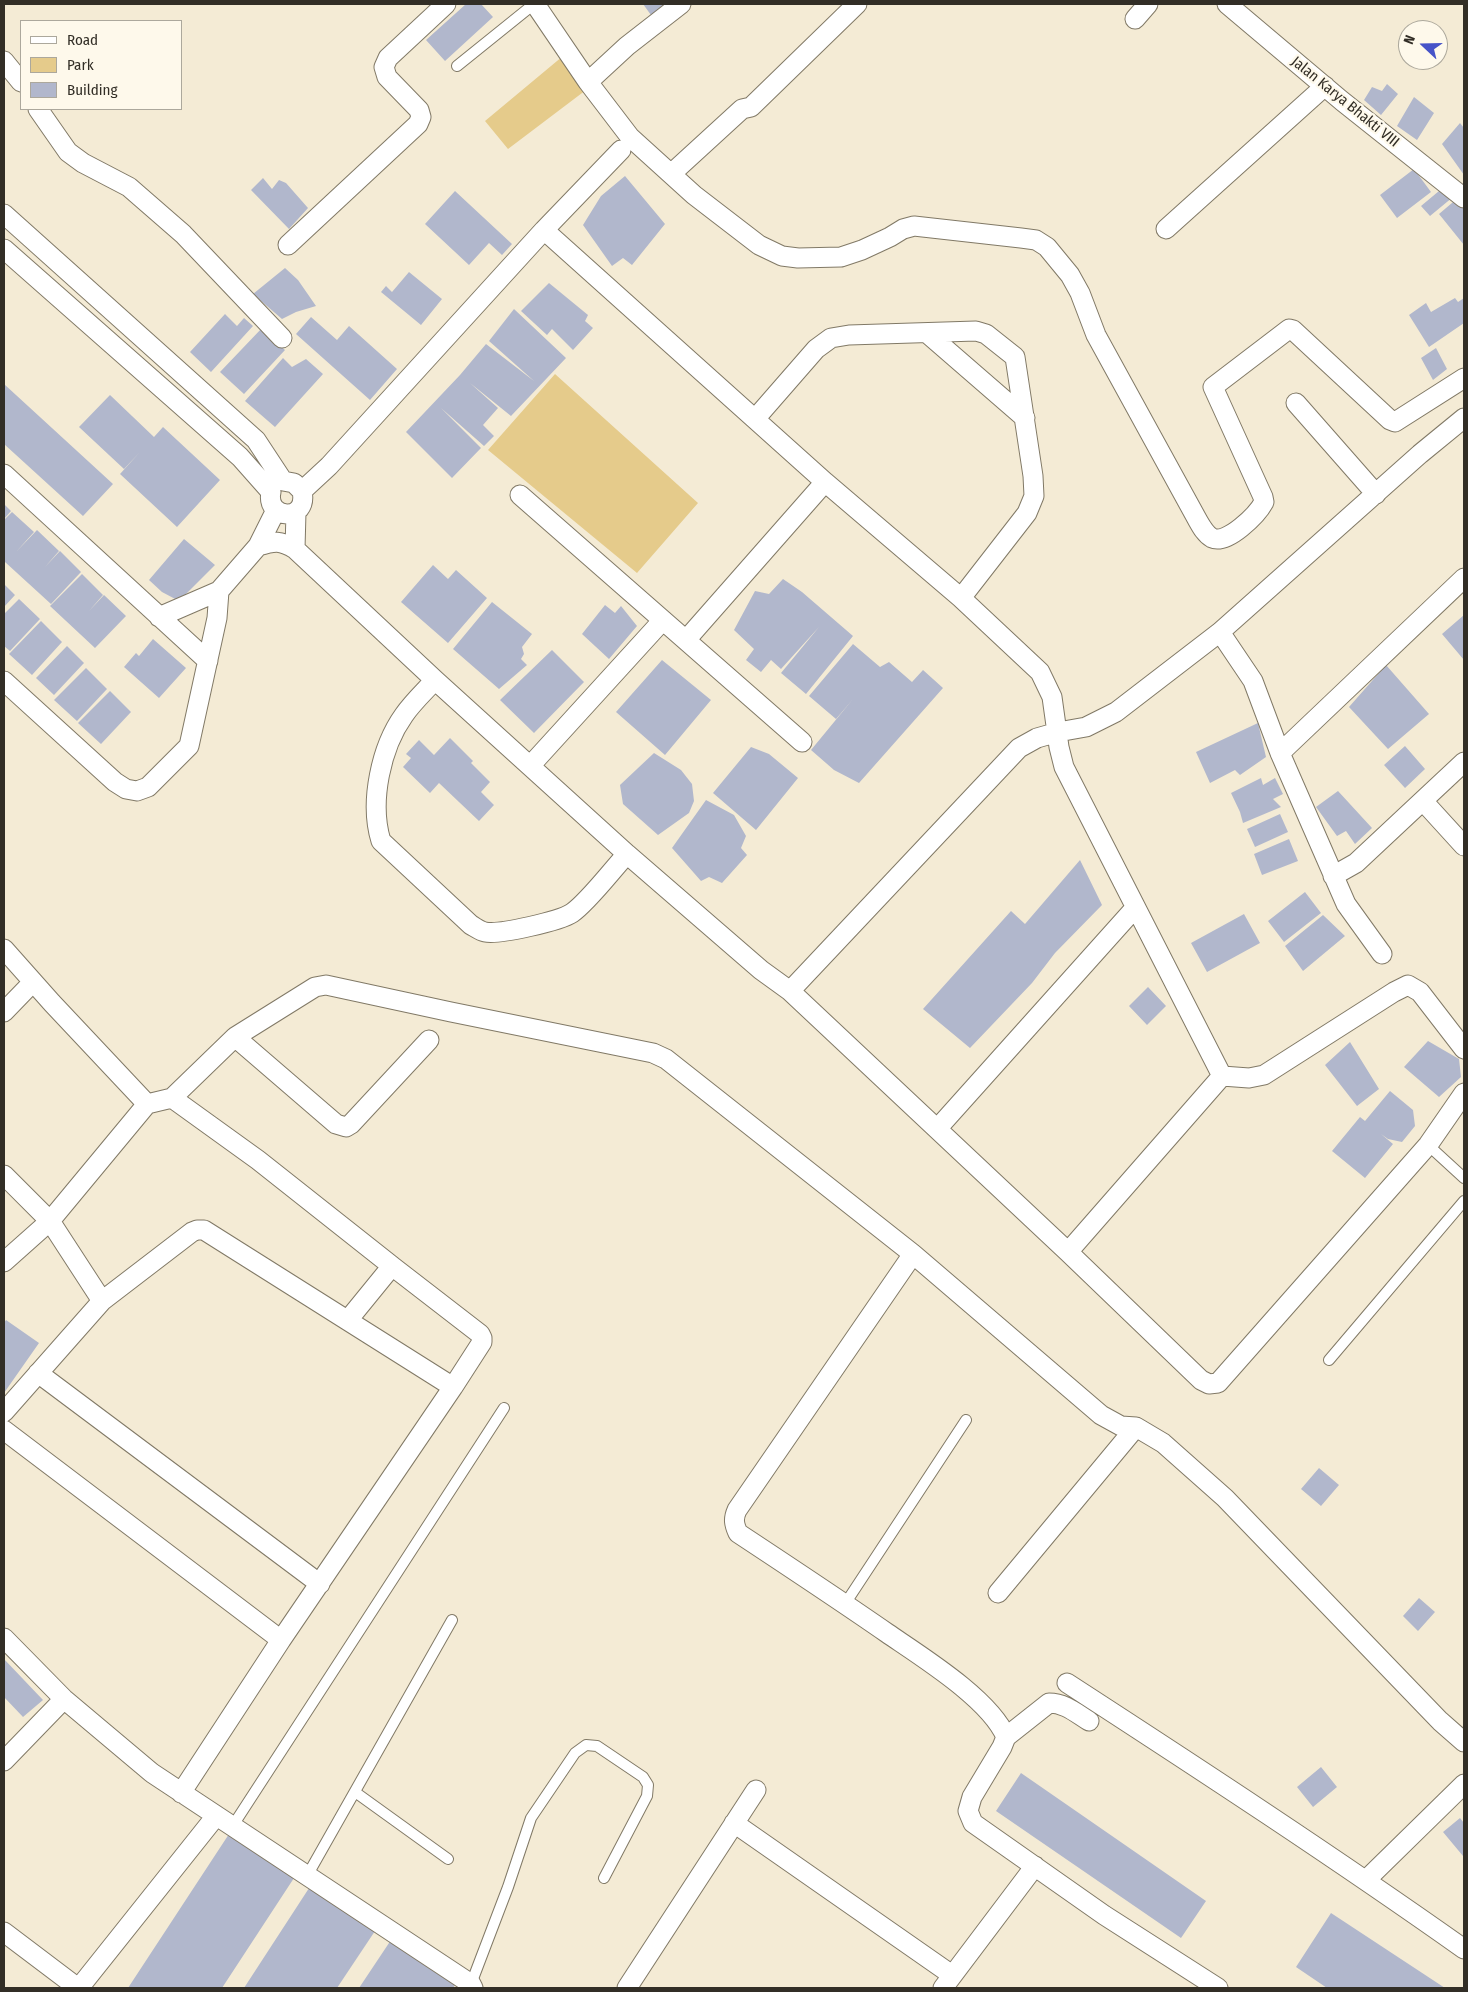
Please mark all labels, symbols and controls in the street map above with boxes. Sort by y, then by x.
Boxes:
legend [20,20,182,110]
north arrow [1398,20,1448,70]
text: Road [67,31,98,49]
text: N [1400,33,1419,47]
street label: Jalan Karya Bhakti VIII [1287,53,1403,151]
text: Park [67,56,94,74]
text: Building [67,81,118,99]

